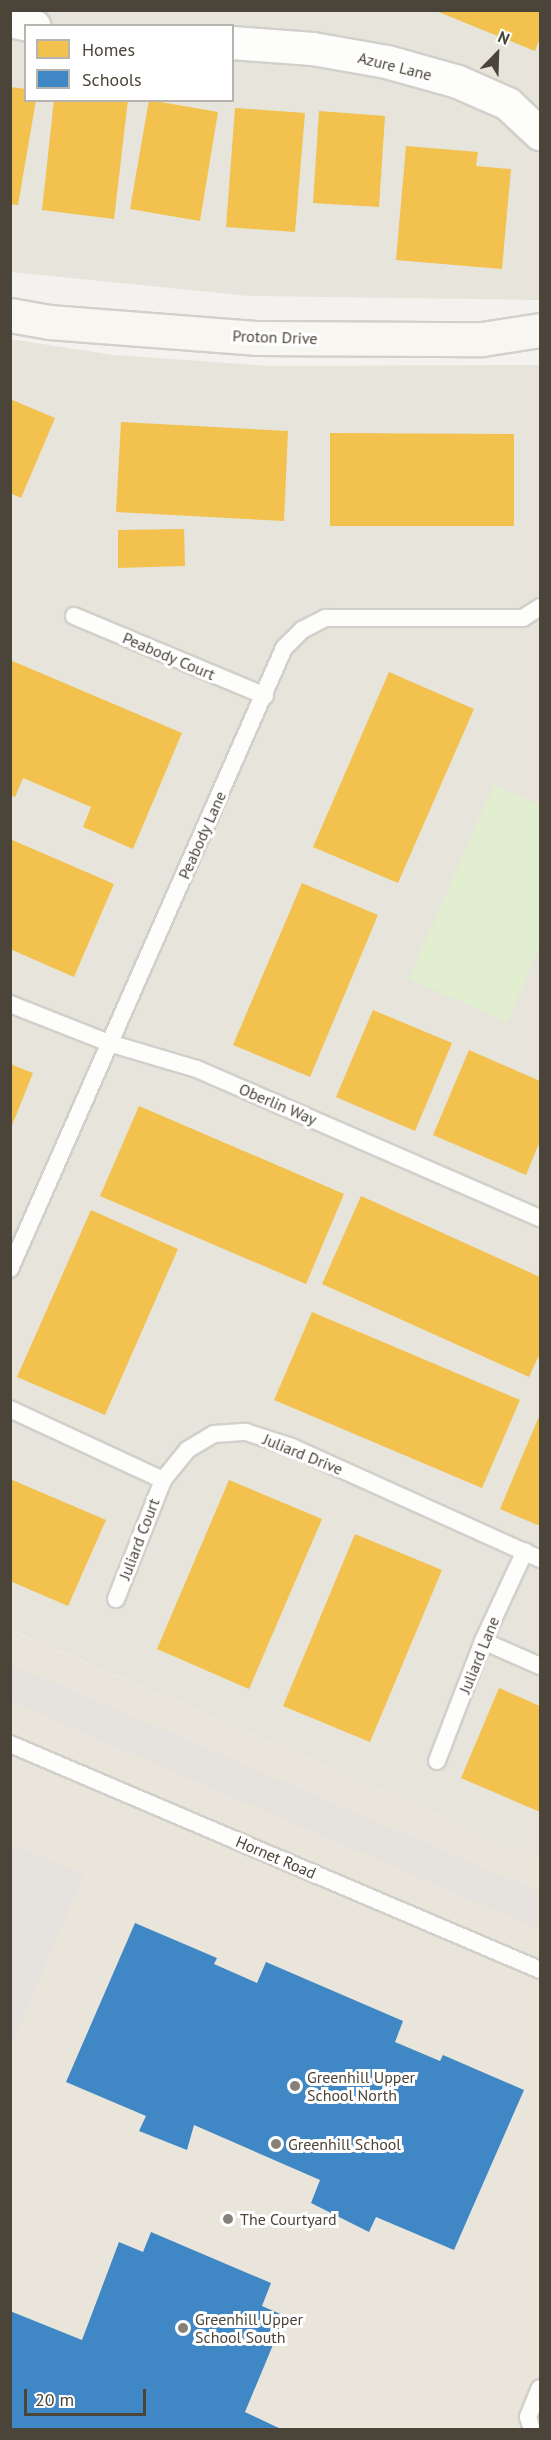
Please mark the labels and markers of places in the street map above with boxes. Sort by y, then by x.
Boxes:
place label: Greenhill Upper School North [307,2067,415,2105]
marker: Greenhill Upper School North [288,2079,302,2093]
place label: Greenhill School [288,2134,401,2154]
marker: Greenhill School [269,2137,283,2151]
place label: The Courtyard [240,2209,337,2229]
marker: The Courtyard [221,2212,235,2226]
place label: Greenhill Upper School South [195,2309,303,2347]
marker: Greenhill Upper School South [176,2321,190,2335]

